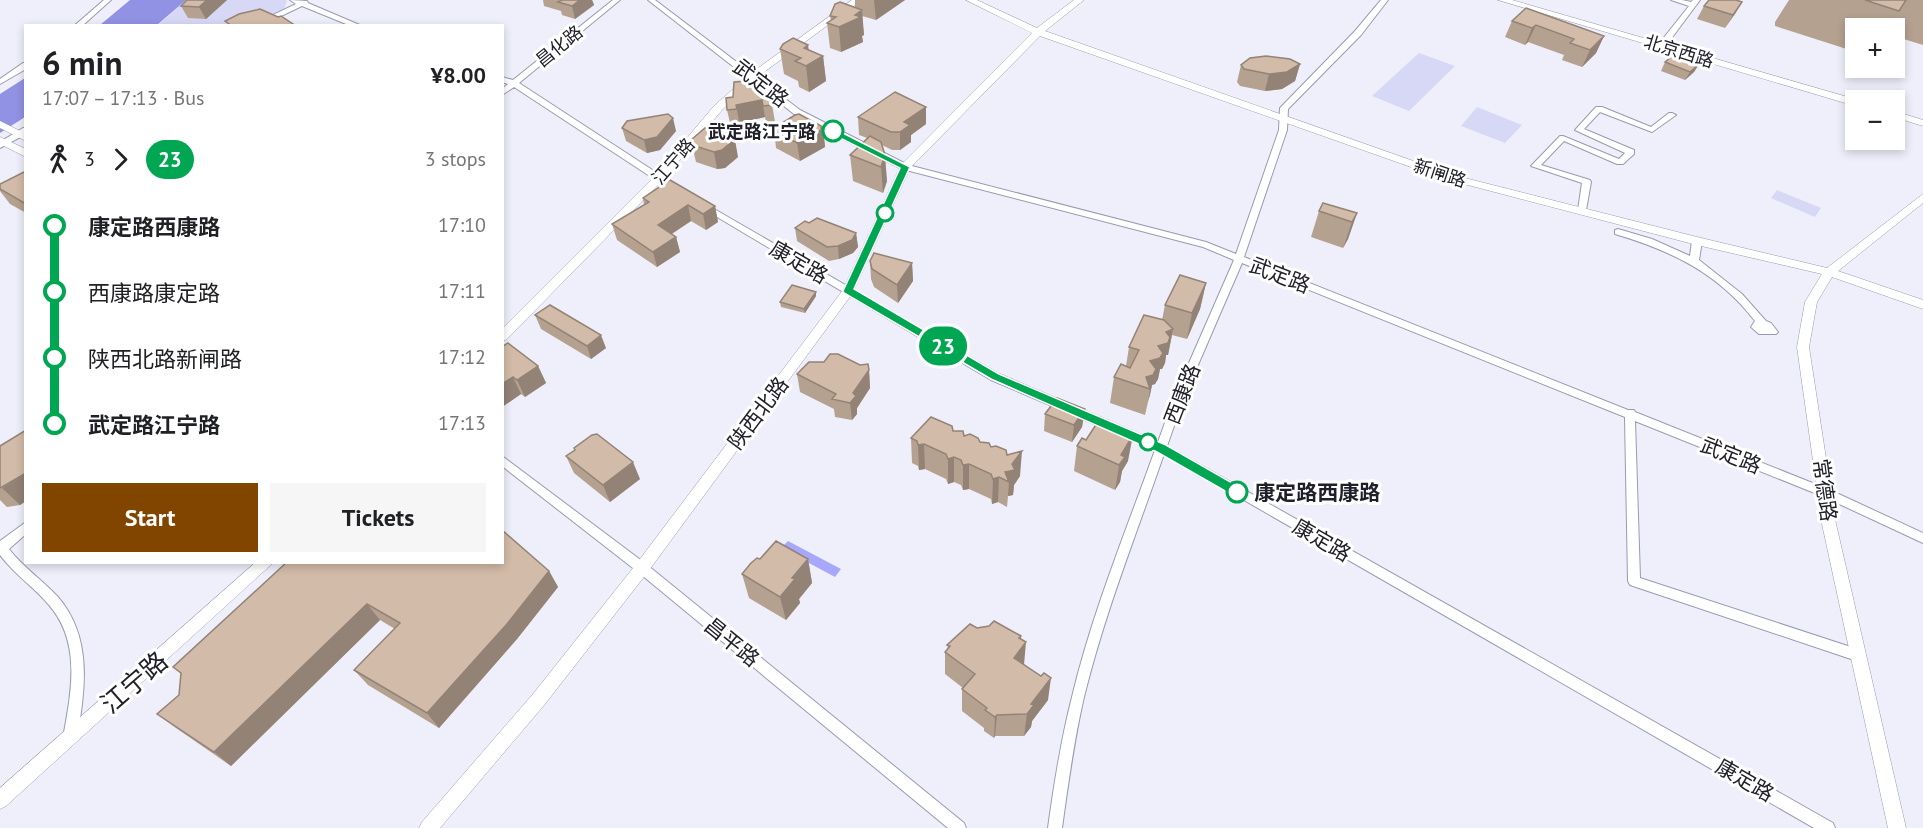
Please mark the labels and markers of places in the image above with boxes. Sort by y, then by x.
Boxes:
place label: 武定路江宁路 [708,120,816,143]
marker: 武定路江宁路 [822,120,844,142]
unlabelled marker [876,204,894,222]
unlabelled marker [1139,433,1157,451]
place label: 康定路西康路 [1254,479,1380,506]
marker: 康定路西康路 [1226,481,1248,503]

